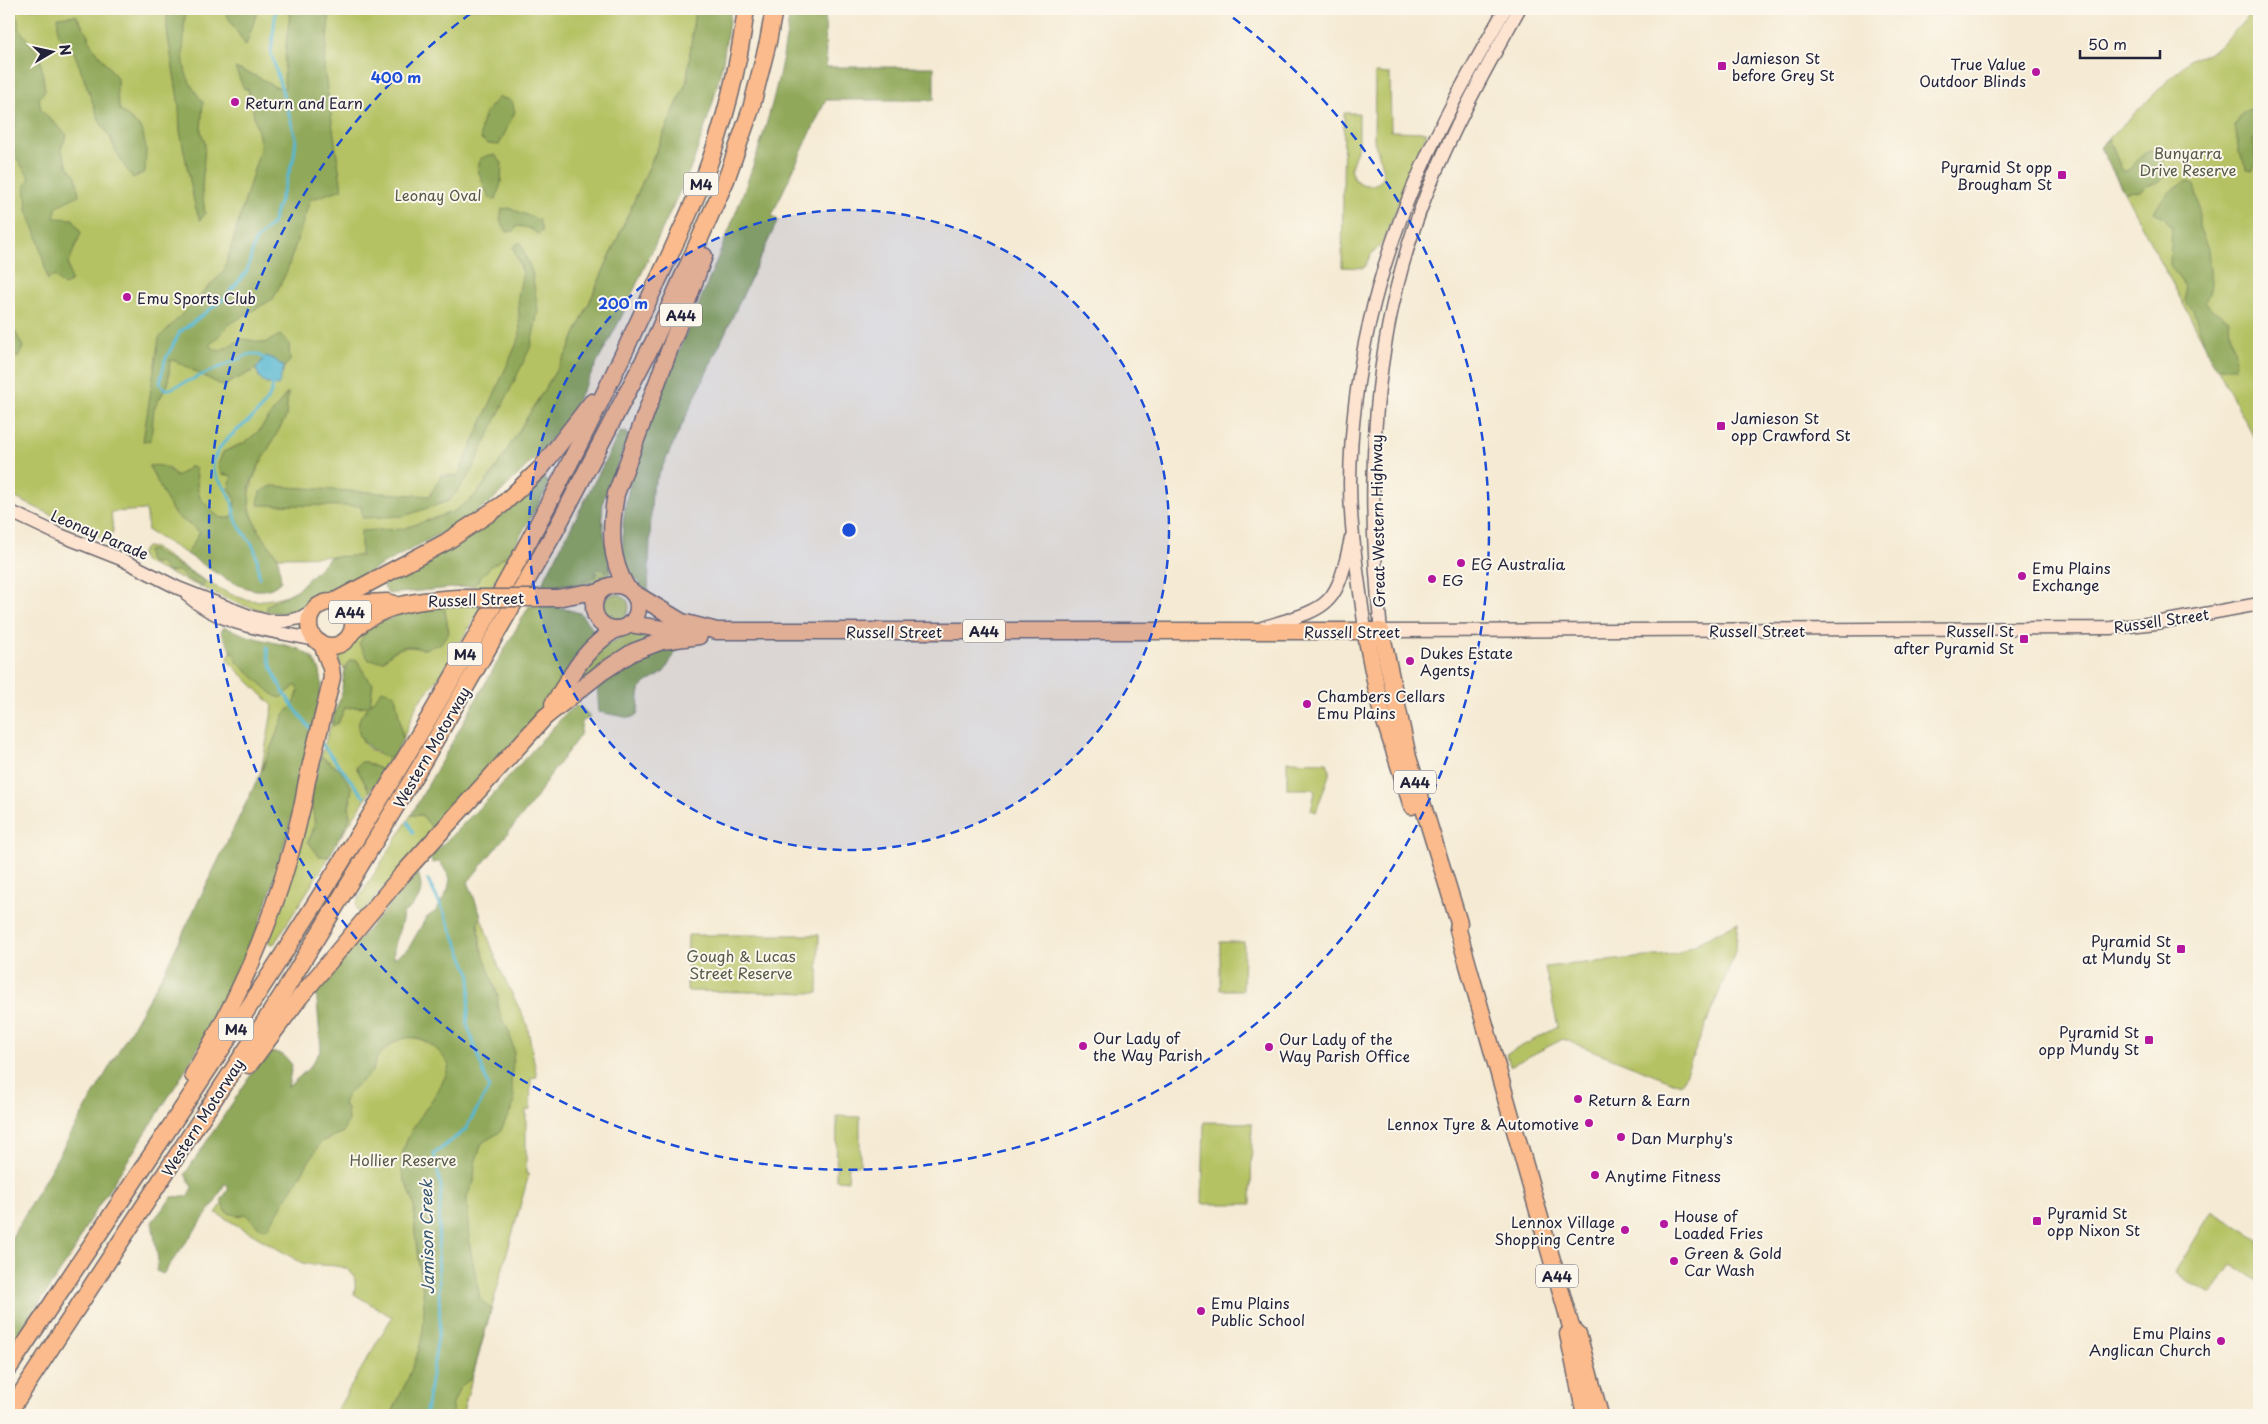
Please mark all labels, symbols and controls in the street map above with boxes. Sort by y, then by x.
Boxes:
north arrow [28,28,78,78]
scale bar [2080,28,2160,60]
text: 50 m [2088,32,2127,55]
text: N [54,43,77,57]
place label: Jamieson St before Grey St [1732,46,1834,86]
place label: True Value Outdoor Blinds [1919,52,2026,92]
marker: Jamieson St before Grey St [1716,60,1728,72]
text: 400 m [371,65,421,88]
marker: True Value Outdoor Blinds [2030,66,2042,78]
place label: Return and Earn [245,91,363,114]
marker: Return and Earn [229,96,241,108]
park label: Bunyarra Drive Reserve [2140,141,2236,181]
place label: Pyramid St opp Brougham St [1940,155,2052,195]
marker: Pyramid St opp Brougham St [2056,169,2068,181]
road number: M4 [684,172,718,195]
park label: Leonay Oval [394,183,482,206]
place label: Emu Sports Club [137,286,256,309]
marker: Emu Sports Club [121,291,133,303]
text: 200 m [598,291,648,314]
road number: A44 [660,304,702,326]
place label: Jamieson St opp Crawford St [1731,406,1850,446]
marker: Jamieson St opp Crawford St [1715,420,1727,432]
street label: Great Western Highway [1364,434,1390,608]
street label: Leonay Parade [48,503,152,565]
centre of rings [840,521,858,539]
place label: EG Australia [1471,552,1566,575]
place label: Emu Plains Exchange [2032,556,2111,596]
marker: EG Australia [1455,557,1467,569]
place label: EG [1442,568,1464,591]
marker: Emu Plains Exchange [2016,570,2028,582]
marker: EG [1426,573,1438,585]
street label: Russell Street [427,586,525,612]
road number: A44 [329,600,371,624]
street label: Russell Street [2112,602,2210,638]
street label: Russell Street [1709,619,1805,642]
place label: Russell St after Pyramid St [1894,619,2014,659]
street label: Russell Street [846,620,942,643]
road number: A44 [963,620,1005,642]
street label: Russell Street [1304,620,1400,643]
marker: Russell St after Pyramid St [2018,633,2030,645]
place label: Dukes Estate Agents [1420,641,1513,681]
road number: M4 [448,642,482,666]
marker: Dukes Estate Agents [1404,655,1416,667]
street label: Western Motorway [387,682,475,812]
place label: Chambers Cellars Emu Plains [1317,684,1445,724]
marker: Chambers Cellars Emu Plains [1301,698,1313,710]
road number: A44 [1394,770,1436,794]
place label: Pyramid St at Mundy St [2082,929,2171,969]
marker: Pyramid St at Mundy St [2175,943,2187,955]
park label: Gough & Lucas Street Reserve [686,944,796,984]
road number: M4 [218,1018,254,1040]
place label: Pyramid St opp Mundy St [2038,1020,2139,1060]
place label: Our Lady of the Way Parish [1093,1026,1203,1066]
place label: Our Lady of the Way Parish Office [1279,1027,1410,1067]
marker: Pyramid St opp Mundy St [2143,1034,2155,1046]
marker: Our Lady of the Way Parish [1077,1040,1089,1052]
marker: Our Lady of the Way Parish Office [1263,1041,1275,1053]
street label: Western Motorway [155,1053,249,1181]
place label: Return & Earn [1588,1088,1690,1111]
marker: Return & Earn [1572,1093,1584,1105]
place label: Lennox Tyre & Automotive [1387,1112,1579,1135]
marker: Lennox Tyre & Automotive [1583,1117,1595,1129]
place label: Dan Murphy's [1631,1126,1733,1149]
marker: Dan Murphy's [1615,1131,1627,1143]
park label: Hollier Reserve [350,1148,456,1171]
place label: Anytime Fitness [1605,1164,1721,1187]
marker: Anytime Fitness [1589,1169,1601,1181]
water label: Jamison Creek [413,1178,439,1295]
place label: Pyramid St opp Nixon St [2047,1201,2140,1241]
place label: House of Loaded Fries [1674,1204,1763,1244]
place label: Lennox Village Shopping Centre [1495,1210,1615,1250]
marker: Pyramid St opp Nixon St [2031,1215,2043,1227]
marker: House of Loaded Fries [1658,1218,1670,1230]
marker: Lennox Village Shopping Centre [1619,1224,1631,1236]
place label: Green & Gold Car Wash [1684,1241,1782,1281]
marker: Green & Gold Car Wash [1668,1255,1680,1267]
road number: A44 [1536,1264,1578,1288]
place label: Emu Plains Public School [1211,1291,1305,1331]
marker: Emu Plains Public School [1195,1305,1207,1317]
place label: Emu Plains Anglican Church [2089,1321,2211,1361]
marker: Emu Plains Anglican Church [2215,1335,2227,1347]

